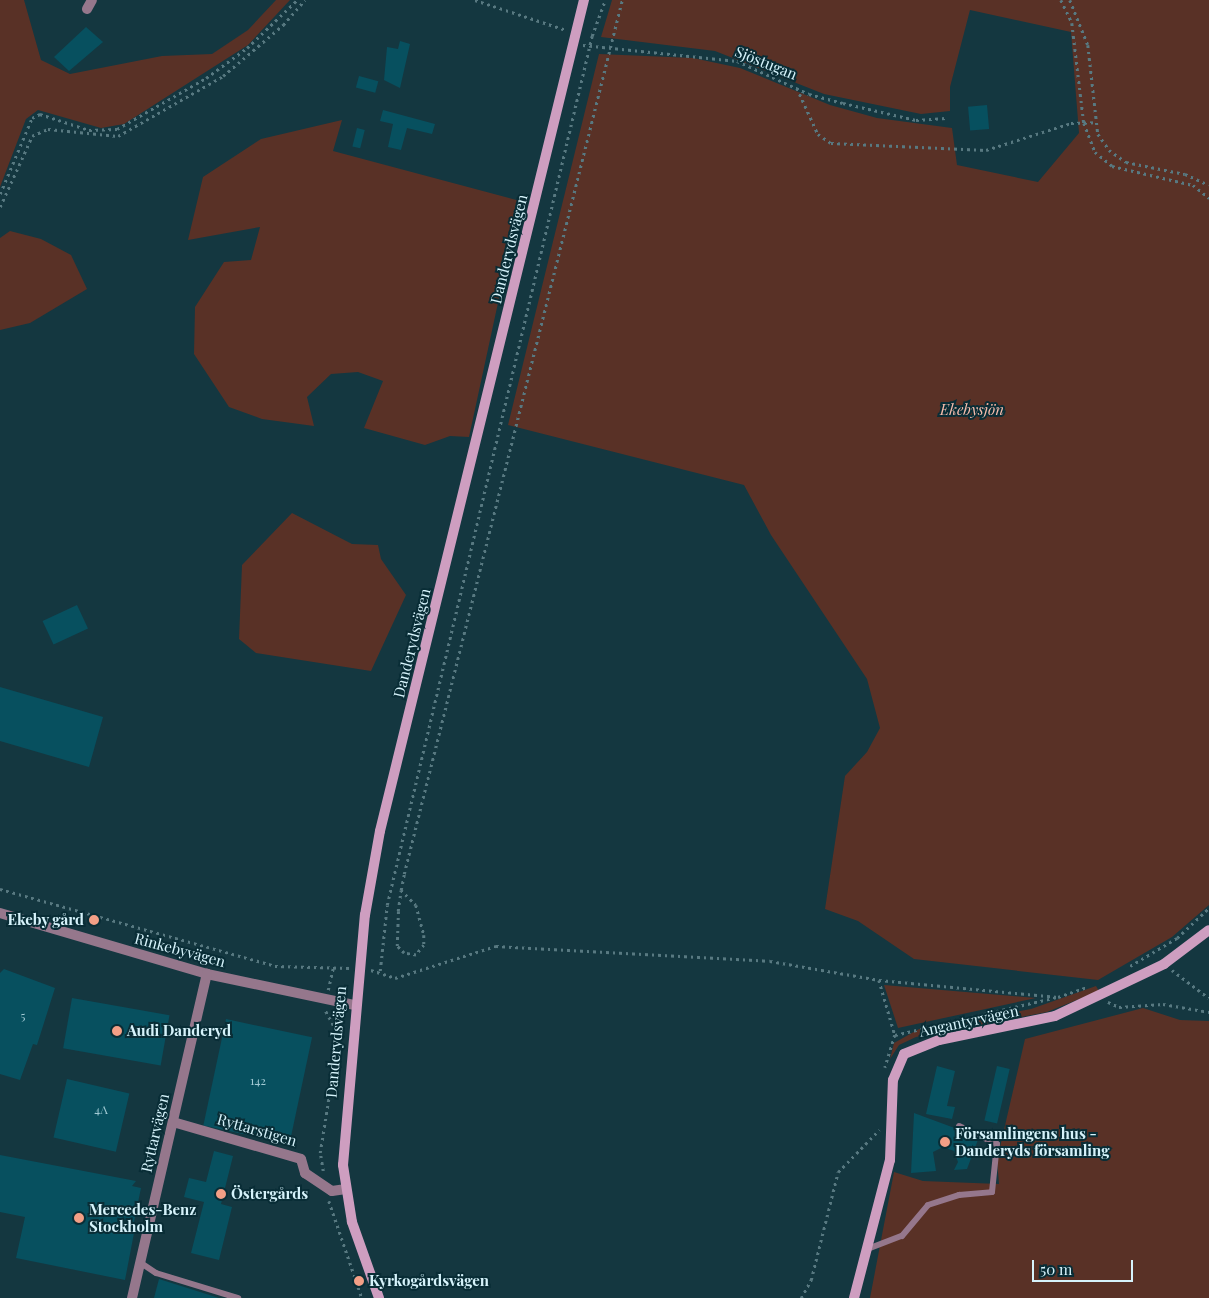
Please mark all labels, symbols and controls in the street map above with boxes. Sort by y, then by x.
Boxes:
street label: Sjöstugan [732,42,800,84]
street label: Danderydsvägen [487,192,531,306]
park label: Ekebysjön [940,401,1004,419]
street label: Danderydsvägen [390,586,434,700]
place label: Ekeby gård [7,911,84,929]
marker: Ekeby gård [88,914,100,926]
street label: Rinkebyvägen [133,929,227,971]
street label: Danderydsvägen [322,985,350,1099]
street label: Angantyrvägen [918,1002,1020,1040]
house number: 5 [21,1009,25,1023]
place label: Audi Danderyd [127,1022,231,1040]
marker: Audi Danderyd [111,1025,123,1037]
house number: 142 [250,1074,266,1088]
street label: Ryttarvägen [137,1092,173,1174]
house number: 4A [94,1103,108,1117]
street label: Ryttarstigen [215,1110,299,1150]
place label: Församlingens hus - Danderyds församling [955,1124,1109,1159]
marker: Församlingens hus - Danderyds församling [939,1136,951,1148]
place label: Östergårds [231,1185,308,1203]
marker: Östergårds [215,1188,227,1200]
place label: Mercedes-Benz Stockholm [89,1200,196,1235]
marker: Mercedes-Benz Stockholm [73,1212,85,1224]
scale bar [1034,1250,1135,1282]
text: 50 m [1040,1259,1072,1279]
place label: Kyrkogårdsvägen [369,1272,489,1290]
marker: Kyrkogårdsvägen [353,1275,365,1287]

